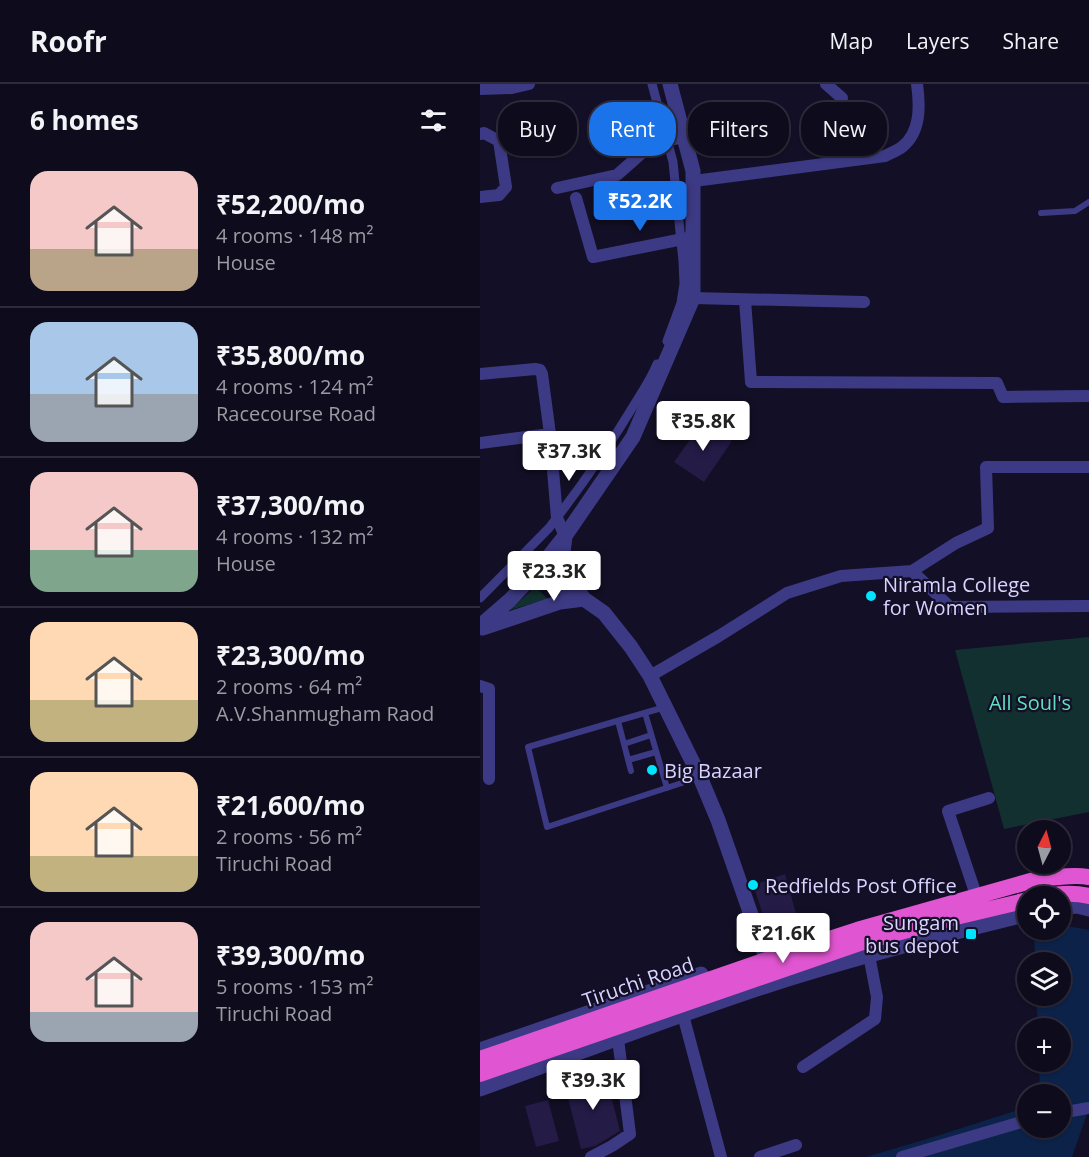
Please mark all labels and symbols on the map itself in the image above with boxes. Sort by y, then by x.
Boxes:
pin: ₹52.2K [591,181,689,232]
pin: ₹35.8K [654,401,752,452]
pin: ₹37.3K [520,431,618,482]
pin: ₹23.3K [505,551,603,602]
place label: Niramla College for Women [883,571,1030,621]
marker: Niramla College for Women [864,589,878,603]
park label: All Soul's [989,689,1071,716]
place label: Big Bazaar [664,757,762,784]
marker: Big Bazaar [645,763,659,777]
north arrow [1017,820,1071,874]
place label: Redfields Post Office [765,872,957,899]
marker: Redfields Post Office [746,878,760,892]
place label: Sungam bus depot [865,909,959,959]
pin: ₹21.6K [734,913,832,964]
marker: Sungam bus depot [964,927,978,941]
street label: Tiruchi Road [579,950,697,1014]
pin: ₹39.3K [544,1060,642,1111]

